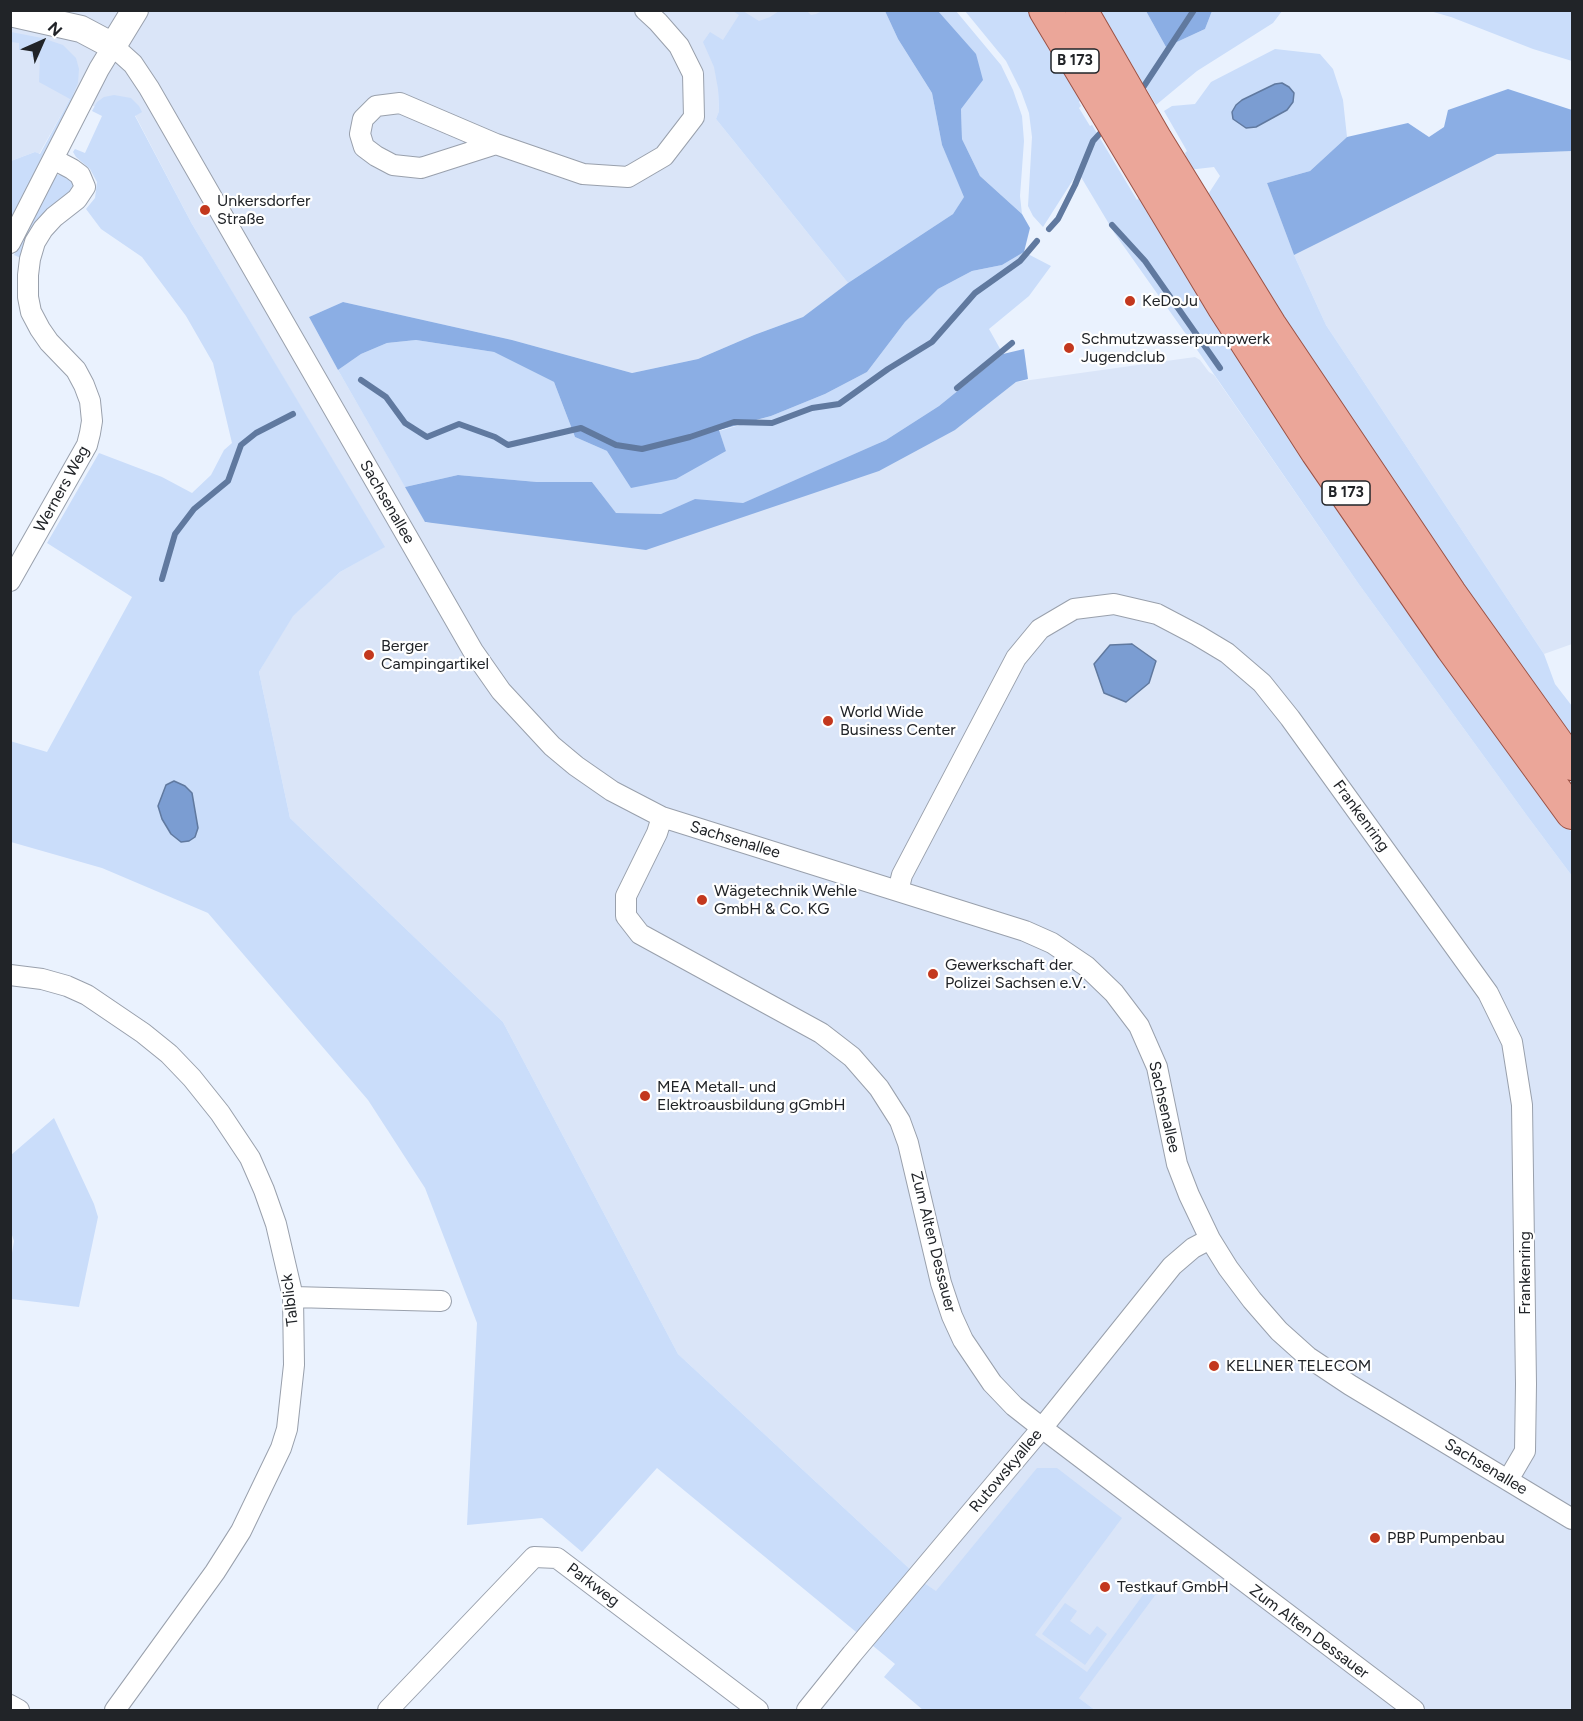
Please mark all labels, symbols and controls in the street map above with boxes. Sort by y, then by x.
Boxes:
north arrow [12,12,72,72]
text: N [44,18,66,40]
road number: B 173 [1051,49,1099,73]
place label: Unkersdorfer Straße [217,191,310,229]
marker: Unkersdorfer Straße [198,203,212,217]
place label: KeDoJu [1142,291,1198,311]
marker: KeDoJu [1123,294,1137,308]
place label: Schmutzwasserpumpwerk Jugendclub [1081,329,1270,367]
marker: Schmutzwasserpumpwerk Jugendclub [1062,341,1076,355]
street label: Werners Weg [30,442,94,536]
street label: Sachsenallee [355,457,419,547]
road number: B 173 [1322,481,1370,505]
place label: Berger Campingartikel [381,636,489,674]
marker: Berger Campingartikel [362,648,376,662]
place label: World Wide Business Center [840,702,956,740]
marker: World Wide Business Center [821,714,835,728]
street label: Frankenring [1329,776,1393,856]
street label: Sachsenallee [688,817,782,863]
place label: Wägetechnik Wehle GmbH & Co. KG [714,881,857,919]
marker: Wägetechnik Wehle GmbH & Co. KG [695,893,709,907]
place label: Gewerkschaft der Polizei Sachsen e.V. [945,955,1086,993]
marker: Gewerkschaft der Polizei Sachsen e.V. [926,967,940,981]
street label: Sachsenallee [1144,1059,1184,1155]
place label: MEA Metall- und Elektroausbildung gGmbH [657,1077,846,1115]
marker: MEA Metall- und Elektroausbildung gGmbH [638,1089,652,1103]
street label: Zum Alten Dessauer [906,1170,960,1314]
street label: Frankenring [1515,1231,1535,1315]
street label: Talblick [277,1273,303,1327]
place label: KELLNER TELECOM [1226,1356,1371,1376]
marker: KELLNER TELECOM [1207,1359,1221,1373]
street label: Rutowskyallee [966,1426,1046,1516]
street label: Sachsenallee [1441,1435,1531,1499]
place label: PBP Pumpenbau [1387,1528,1505,1548]
marker: PBP Pumpenbau [1368,1531,1382,1545]
street label: Parkweg [563,1559,623,1611]
place label: Testkauf GmbH [1117,1577,1229,1597]
marker: Testkauf GmbH [1098,1580,1112,1594]
street label: Zum Alten Dessauer [1245,1581,1373,1683]

